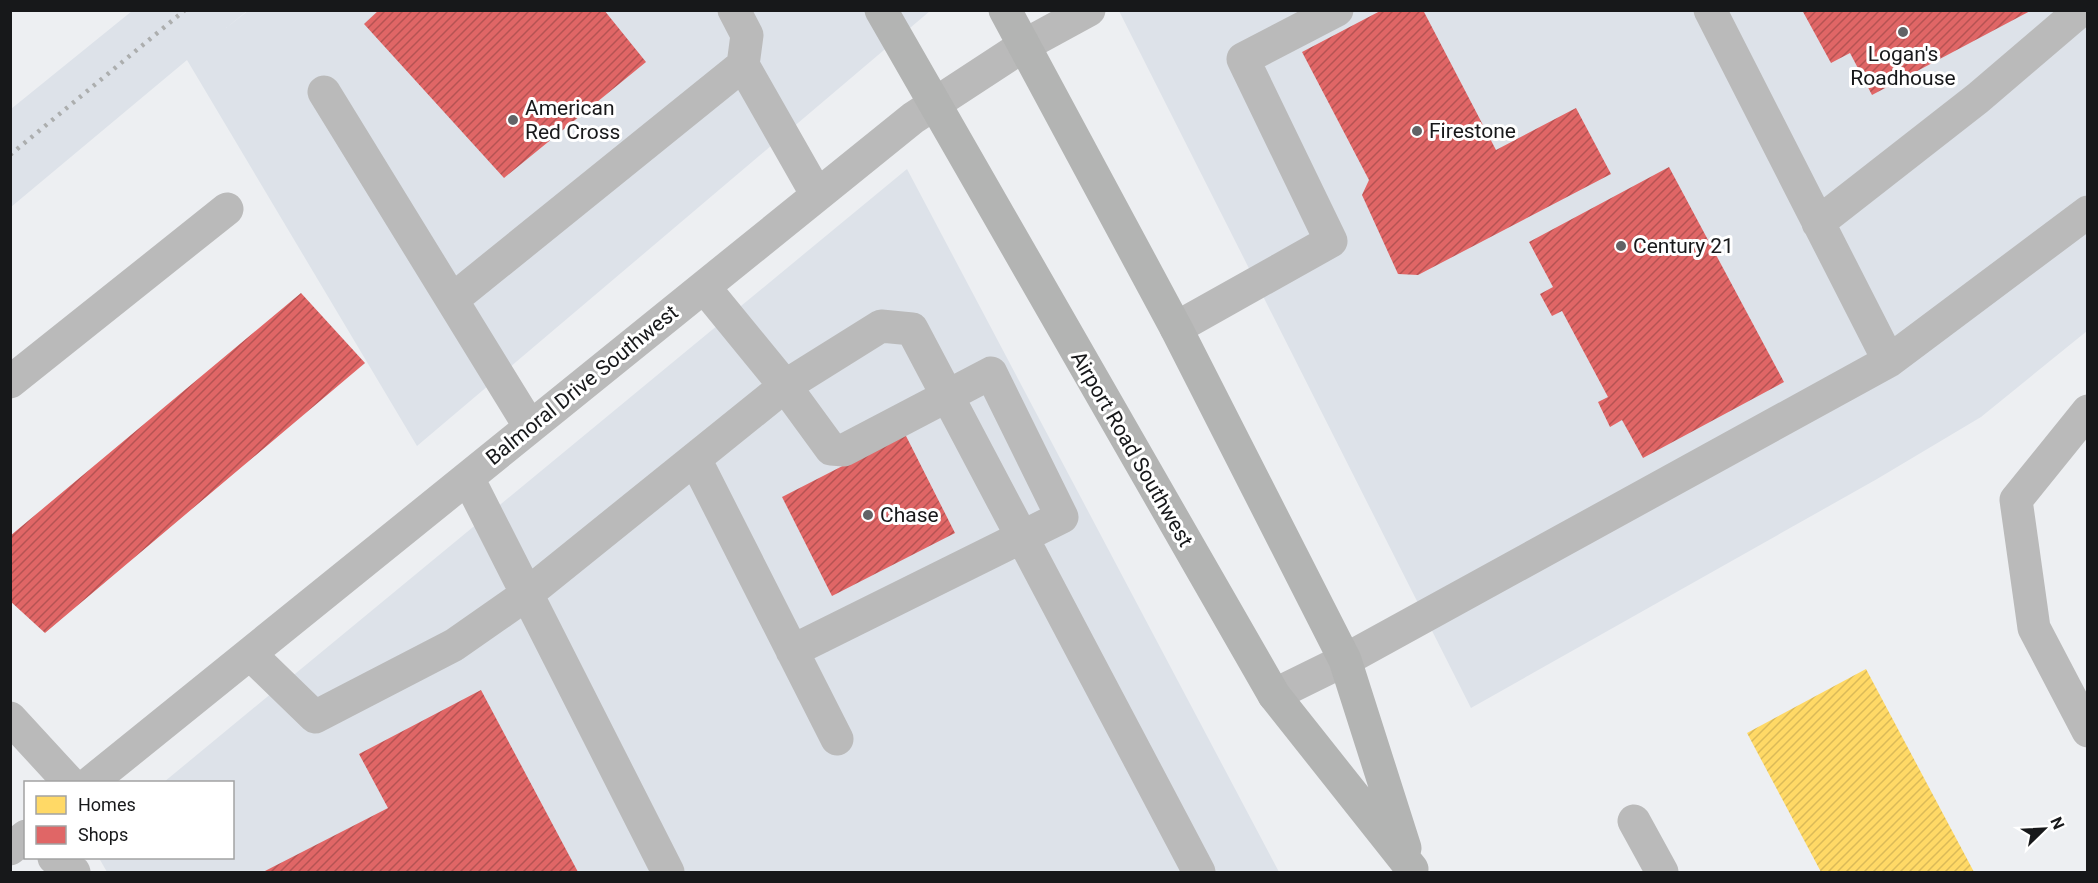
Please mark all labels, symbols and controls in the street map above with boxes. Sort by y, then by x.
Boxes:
marker: Logan's Roadhouse [1896,25,1910,39]
place label: Logan's Roadhouse [1850,42,1956,90]
place label: American Red Cross [525,96,620,144]
marker: American Red Cross [506,113,520,127]
place label: Firestone [1429,119,1516,143]
marker: Firestone [1410,124,1424,138]
place label: Century 21 [1633,234,1734,258]
marker: Century 21 [1614,239,1628,253]
street label: Balmoral Drive Southwest [481,300,683,470]
street label: Airport Road Southwest [1066,347,1198,551]
place label: Chase [880,503,939,527]
marker: Chase [861,508,875,522]
legend [24,781,234,859]
text: Homes [78,794,136,815]
north arrow [2014,799,2074,859]
text: N [2046,814,2068,832]
text: Shops [78,824,128,845]

